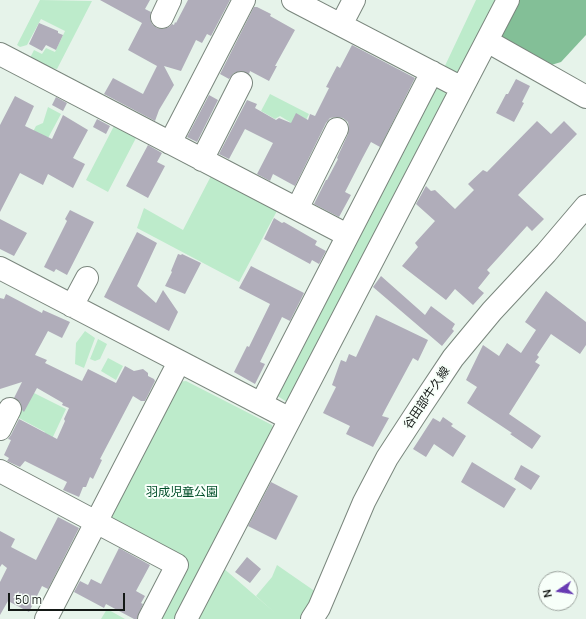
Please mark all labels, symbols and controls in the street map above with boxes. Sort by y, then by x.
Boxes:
street label: 谷田部牛久線 [401,364,453,432]
park label: 羽成児童公園 [146,486,218,500]
north arrow [538,571,578,611]
scale bar [10,585,127,611]
text: N [539,588,555,599]
text: 50 m [15,591,42,608]

